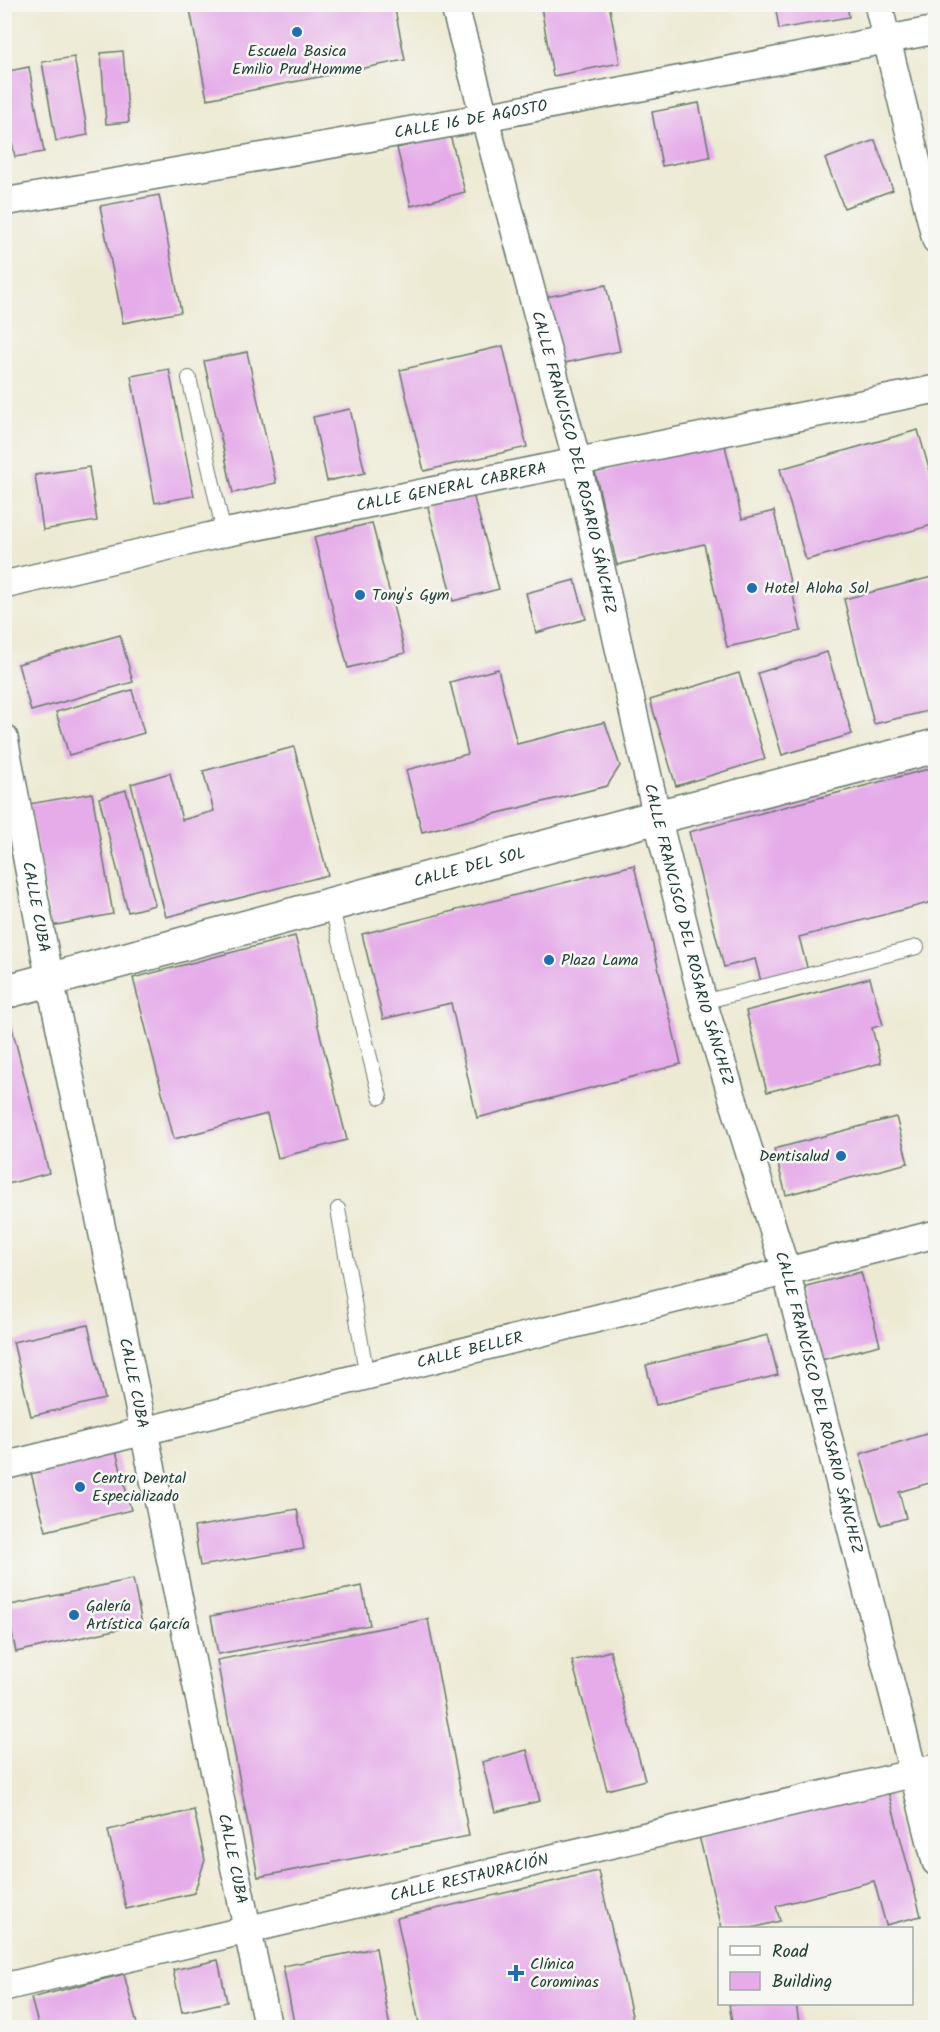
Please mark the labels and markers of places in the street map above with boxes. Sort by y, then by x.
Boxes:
marker: Escuela Basica Emilio Prud'Homme [290,25,304,39]
place label: Escuela Basica Emilio Prud'Homme [232,39,362,82]
place label: Hotel Aloha Sol [764,576,869,601]
marker: Hotel Aloha Sol [745,581,759,595]
place label: Tony's Gym [372,583,450,608]
marker: Tony's Gym [353,588,367,602]
place label: Plaza Lama [561,948,639,973]
marker: Plaza Lama [542,953,556,967]
place label: Dentisalud [759,1144,830,1169]
marker: Dentisalud [834,1149,848,1163]
place label: Centro Dental Especializado [92,1466,186,1509]
marker: Centro Dental Especializado [73,1480,87,1494]
place label: Galería Artística García [86,1594,190,1637]
marker: Galería Artística García [67,1608,81,1622]
place label: Clínica Corominas [530,1952,599,1995]
marker: Clínica Corominas [507,1964,525,1982]

